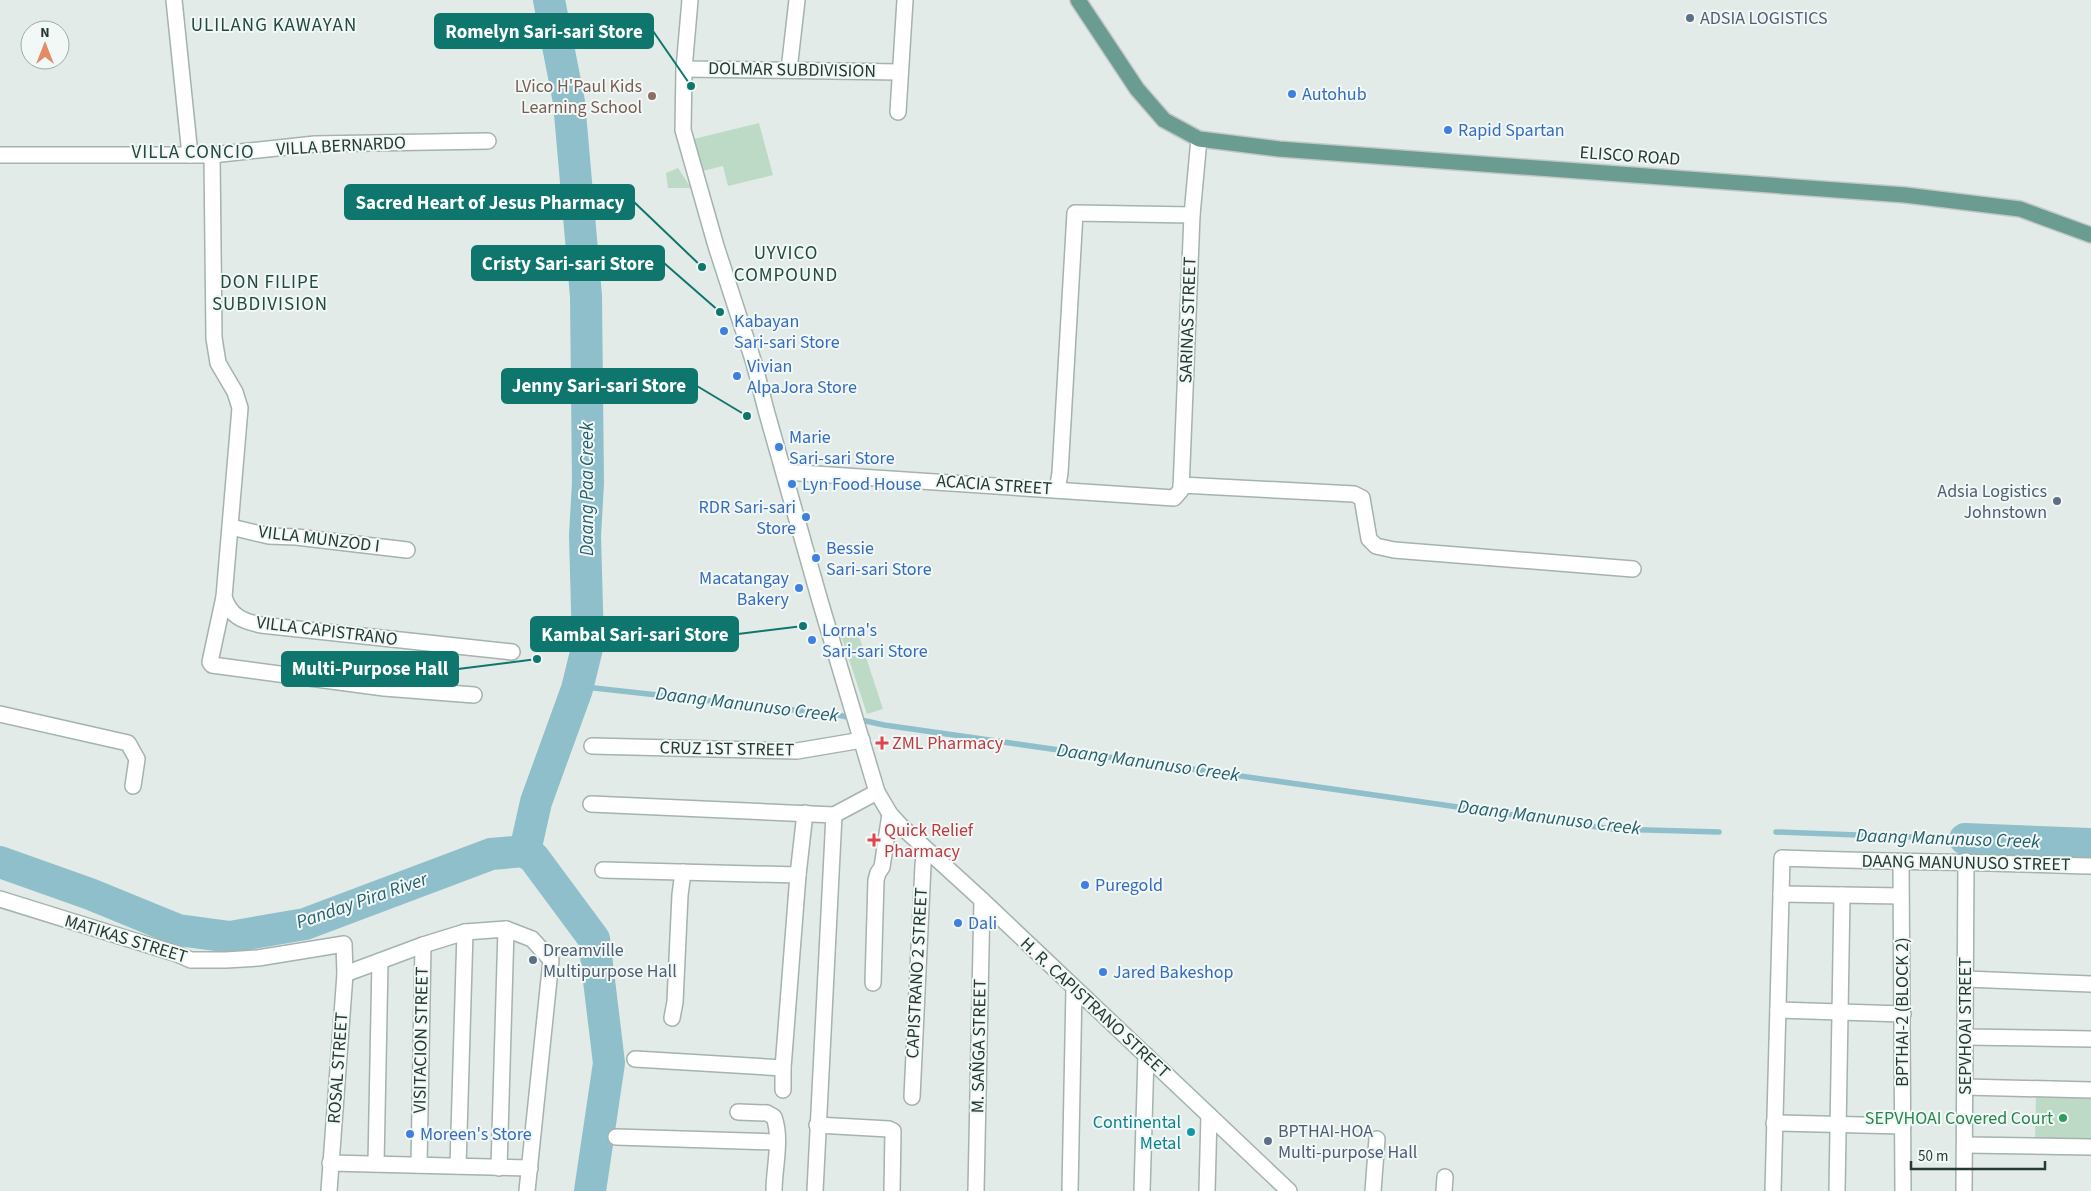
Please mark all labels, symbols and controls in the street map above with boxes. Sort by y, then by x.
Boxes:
place label: ADSIA LOGISTICS [1700,6,1828,31]
district label: ULILANG KAWAYAN [191,12,357,39]
marker: ADSIA LOGISTICS [1684,12,1696,24]
callout: Romelyn Sari-sari Store [435,14,653,48]
text: Romelyn Sari-sari Store [445,19,643,46]
north arrow [20,20,70,70]
text: N [40,23,50,43]
street label: DOLMAR SUBDIVISION [708,56,876,84]
place label: LVico H'Paul Kids Learning School [515,74,642,120]
place label: Autohub [1302,82,1367,107]
marker: Autohub [1286,88,1298,100]
marker: LVico H'Paul Kids Learning School [646,90,658,102]
place label: Rapid Spartan [1458,118,1565,143]
marker: Rapid Spartan [1442,124,1454,136]
street label: VILLA BERNARDO [275,130,407,162]
district label: VILLA CONCIO [131,139,255,166]
street label: ELISCO ROAD [1579,140,1681,172]
callout: Sacred Heart of Jesus Pharmacy [345,185,634,219]
text: Sacred Heart of Jesus Pharmacy [356,190,625,217]
district label: UYVICO COMPOUND [734,240,838,289]
callout: Cristy Sari-sari Store [472,246,664,280]
text: Cristy Sari-sari Store [482,251,654,278]
street label: SARINAS STREET [1173,256,1203,384]
district label: DON FILIPE SUBDIVISION [212,269,328,318]
place label: Kabayan Sari-sari Store [734,309,840,355]
marker: Kabayan Sari-sari Store [718,325,730,337]
place label: Vivian AlpaJora Store [747,354,857,400]
callout: Jenny Sari-sari Store [502,369,697,403]
marker: Vivian AlpaJora Store [731,370,743,382]
text: Jenny Sari-sari Store [512,373,686,400]
water label: Daang Paa Creek [574,421,601,556]
place label: Marie Sari-sari Store [789,425,895,471]
marker: Marie Sari-sari Store [773,441,785,453]
street label: ACACIA STREET [935,468,1053,502]
place label: Lyn Food House [802,472,922,497]
marker: Lyn Food House [786,478,798,490]
place label: Adsia Logistics Johnstown [1937,479,2047,525]
place label: RDR Sari-sari Store [699,495,796,541]
marker: Adsia Logistics Johnstown [2051,495,2063,507]
marker: RDR Sari-sari Store [800,511,812,523]
street label: VILLA MUNZOD I [257,519,381,559]
place label: Bessie Sari-sari Store [826,536,932,582]
marker: Bessie Sari-sari Store [810,552,822,564]
place label: Macatangay Bakery [699,566,790,612]
marker: Macatangay Bakery [793,582,805,594]
street label: VILLA CAPISTRANO [255,610,399,652]
callout: Kambal Sari-sari Store [531,617,738,651]
place label: Lorna's Sari-sari Store [822,618,928,664]
text: Kambal Sari-sari Store [541,622,729,649]
marker: Lorna's Sari-sari Store [806,634,818,646]
callout: Multi-Purpose Hall [282,652,458,686]
text: Multi-Purpose Hall [292,656,449,683]
water label: Daang Manunuso Creek [654,680,841,730]
place label: ZML Pharmacy [892,731,1004,756]
street label: CRUZ 1ST STREET [659,735,795,763]
marker: ZML Pharmacy [876,737,888,749]
water label: Daang Manunuso Creek [1055,737,1242,789]
water label: Daang Manunuso Creek [1456,793,1643,843]
place label: Quick Relief Pharmacy [884,818,974,864]
water label: Daang Manunuso Creek [1856,822,2041,856]
marker: Quick Relief Pharmacy [868,834,880,846]
street label: DAANG MANUNUSO STREET [1861,849,2071,877]
water label: Panday Pira River [293,865,433,936]
place label: Puregold [1095,873,1163,898]
marker: Puregold [1079,879,1091,891]
street label: CAPISTRANO 2 STREET [900,886,934,1059]
street label: MATIKAS STREET [62,908,191,970]
place label: Dali [968,911,997,936]
marker: Dali [952,917,964,929]
street label: H. R. CAPISTRANO STREET [1014,932,1176,1085]
street label: BPTHAI-2 (BLOCK 2) [1890,937,1915,1087]
place label: Dreamville Multipurpose Hall [543,938,677,984]
marker: Dreamville Multipurpose Hall [527,954,539,966]
street label: SEPVHOAI STREET [1953,957,1978,1095]
place label: Jared Bakeshop [1113,960,1234,985]
street label: VISITACION STREET [407,966,435,1114]
marker: Jared Bakeshop [1097,966,1109,978]
street label: M. SAÑGA STREET [965,978,993,1113]
street label: ROSAL STREET [322,1011,354,1125]
place label: SEPVHOAI Covered Court [1865,1106,2053,1131]
place label: Continental Metal [1093,1110,1181,1156]
marker: SEPVHOAI Covered Court [2057,1112,2069,1124]
place label: BPTHAI-HOA Multi-purpose Hall [1278,1119,1417,1165]
place label: Moreen's Store [420,1122,532,1147]
marker: Continental Metal [1185,1126,1197,1138]
marker: Moreen's Store [404,1128,416,1140]
marker: BPTHAI-HOA Multi-purpose Hall [1262,1135,1274,1147]
scale bar [1911,1138,2045,1170]
text: 50 m [1918,1146,1948,1167]

